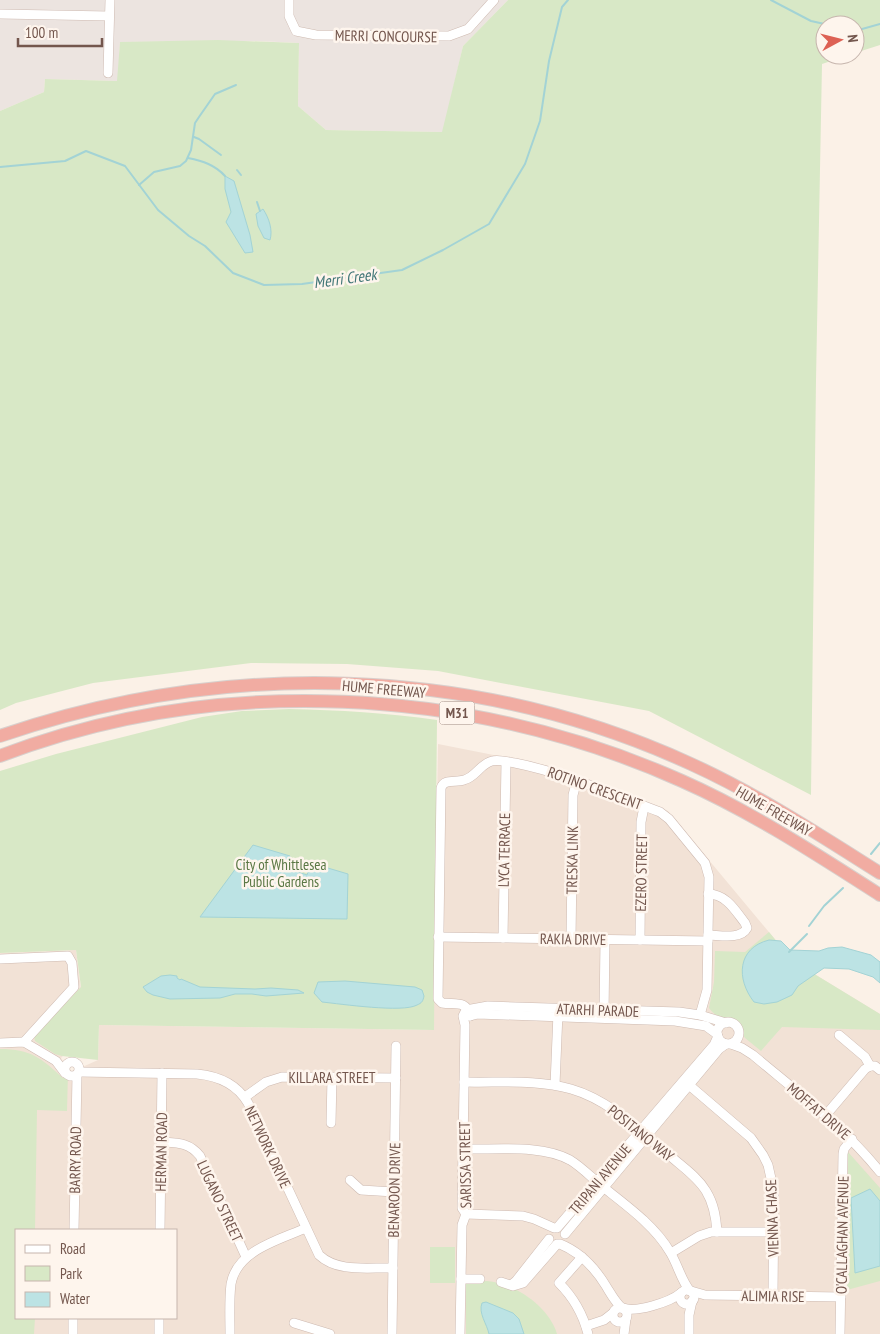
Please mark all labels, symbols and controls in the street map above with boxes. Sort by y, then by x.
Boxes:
scale bar [18,15,101,47]
north arrow [815,15,865,65]
text: 100 m [25,23,58,42]
street label: MERRI CONCOURSE [335,26,437,46]
text: N [844,34,862,43]
water label: Merri Creek [312,263,379,292]
street label: HUME FREEWAY [341,676,427,702]
road number: M31 [440,701,474,724]
street label: ROTINO CRESCENT [545,762,645,814]
street label: HUME FREEWAY [733,782,815,840]
street label: LYCA TERRACE [494,813,514,887]
street label: TRESKA LINK [562,825,582,895]
street label: EZERO STREET [631,834,651,912]
park label: City of Whittlesea Public Gardens [236,855,326,891]
street label: RAKIA DRIVE [540,929,606,949]
street label: ATARHI PARADE [556,999,640,1021]
street label: KILLARA STREET [288,1068,376,1087]
street label: MOFFAT DRIVE [783,1078,855,1144]
street label: POSITANO WAY [604,1101,678,1166]
street label: NETWORK DRIVE [241,1103,295,1191]
street label: HERMAN ROAD [151,1112,171,1192]
street label: SARISSA STREET [455,1121,475,1209]
street label: BARRY ROAD [65,1126,85,1194]
street label: TRIPANI AVENUE [565,1140,635,1218]
street label: BENAROON DRIVE [384,1142,404,1238]
street label: LUGANO STREET [193,1157,247,1245]
street label: O'CALLAGHAN AVENUE [831,1176,853,1294]
street label: VIENNA CHASE [761,1179,783,1258]
legend [15,1229,178,1319]
text: Road [60,1239,86,1258]
text: Park [60,1264,82,1283]
street label: ALIMIA RISE [741,1286,805,1306]
text: Water [60,1289,91,1308]

